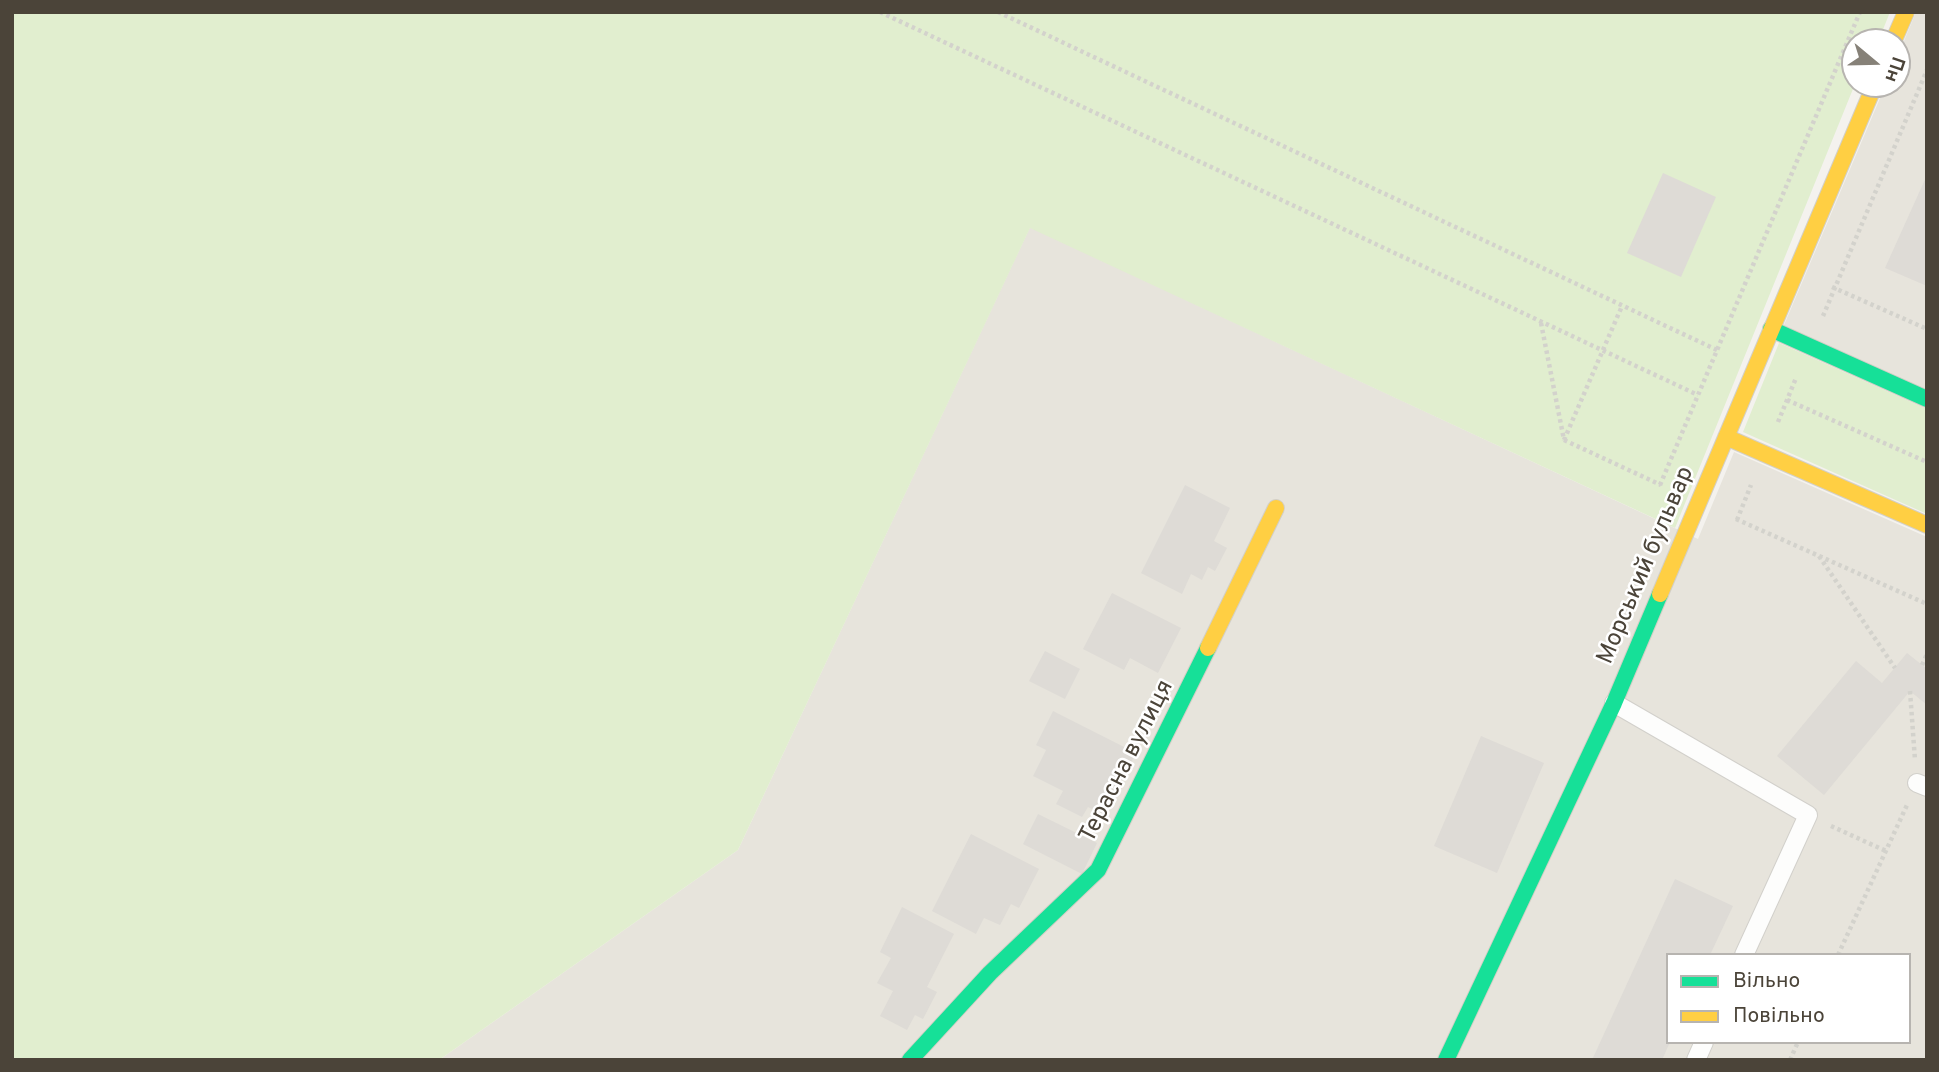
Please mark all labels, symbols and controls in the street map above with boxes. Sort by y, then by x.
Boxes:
north arrow [1841,28,1911,98]
text: Пн [1878,53,1909,85]
street label: Морський бульвар [1592,463,1702,669]
street label: Терасна вулиця [1075,676,1181,848]
legend [1666,953,1911,1044]
text: Вільно [1733,968,1800,995]
text: Повільно [1733,1003,1825,1030]

